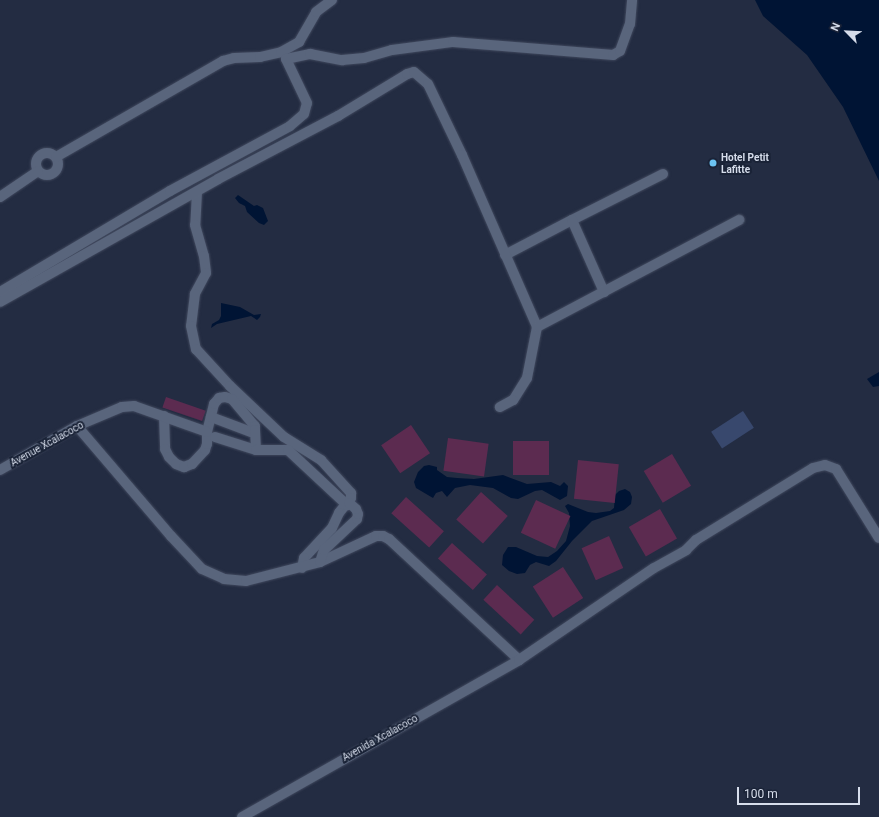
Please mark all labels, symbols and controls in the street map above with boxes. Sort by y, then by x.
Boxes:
north arrow [827,12,867,52]
text: N [828,21,843,33]
place label: Hotel Petit Lafitte [721,151,769,174]
marker: Hotel Petit Lafitte [708,158,718,168]
street label: Avenue Xcalacoco [8,419,86,469]
street label: Avenida Xcalacoco [340,712,420,764]
scale bar [739,779,862,805]
text: 100 m [744,787,778,801]

